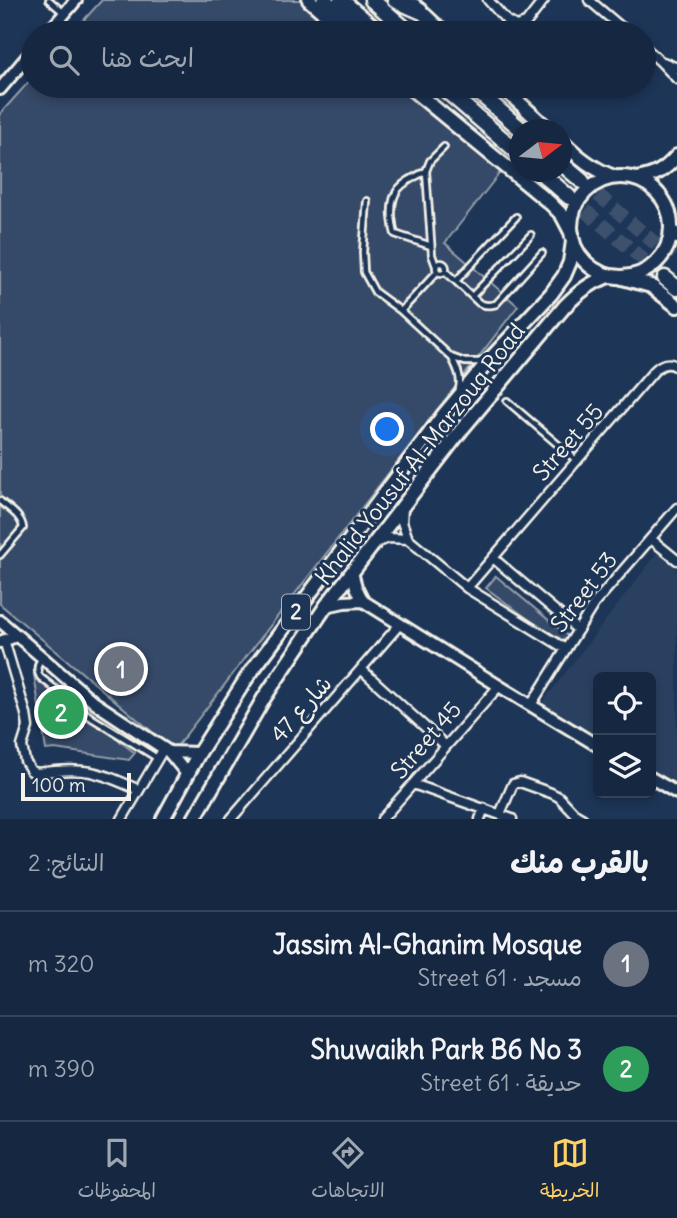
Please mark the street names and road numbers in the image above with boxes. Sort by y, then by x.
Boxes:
street label: Khalid Yousuf Al-Marzouq Road [308,317,531,590]
street label: Street 55 [526,397,609,486]
street label: Street 53 [544,546,623,638]
road number: 2 [282,594,310,630]
street label: شارع 47 [264,669,339,750]
street label: Street 45 [384,695,467,784]

